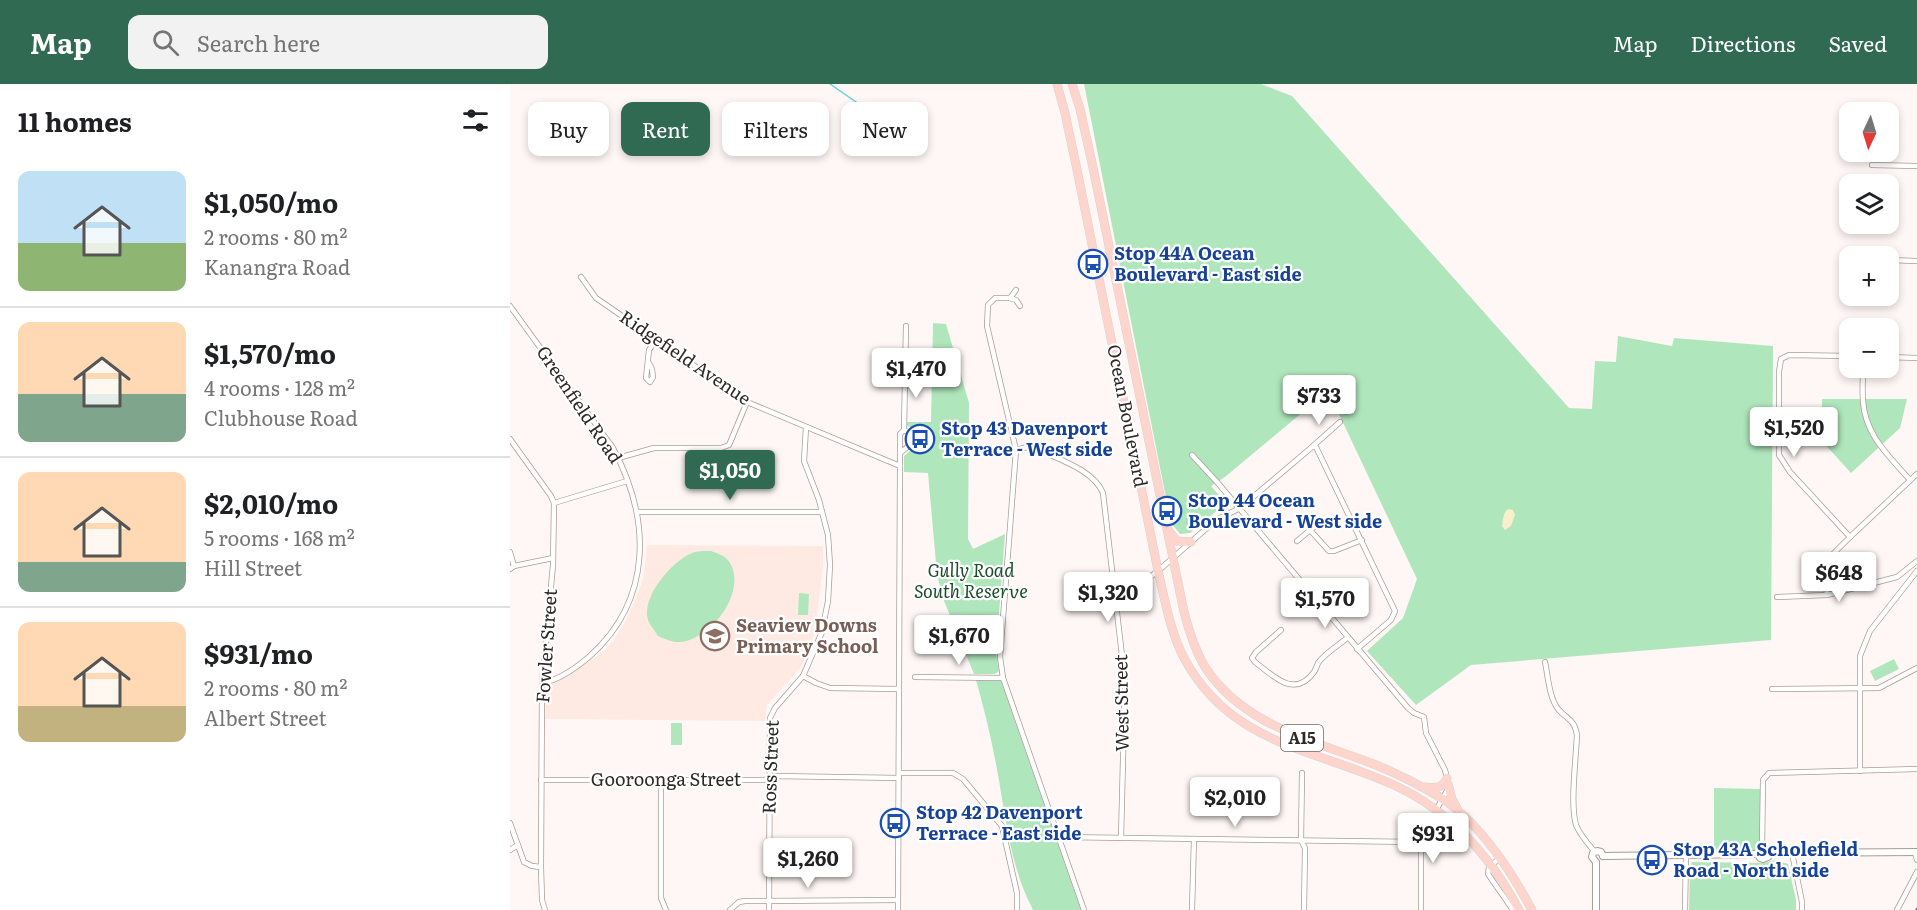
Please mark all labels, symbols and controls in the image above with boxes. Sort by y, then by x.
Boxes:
search box [128,15,548,69]
text: Map [30,21,92,63]
icon: search [149,26,182,59]
text: Search here [197,26,320,59]
text: Map [1613,27,1658,58]
text: Directions [1691,27,1796,58]
text: Saved [1829,27,1887,58]
text: 11 homes [18,101,132,140]
chip: Buy [528,102,609,156]
chip: Rent [621,102,710,156]
chip: Filters [722,102,829,156]
chip: New [841,102,928,156]
north arrow [1839,102,1899,162]
map controls [1839,102,1899,378]
icon: filters [459,104,492,137]
button: layers [1839,174,1899,234]
text: $1,050/mo [204,182,338,221]
icon: home [66,195,138,267]
text: 2 rooms · 80 m² [204,221,347,251]
place label: Stop 44A Ocean Boulevard - East side [1114,239,1302,287]
button: + [1839,246,1899,306]
bus stop icon: Stop 44A Ocean Boulevard - East side [1077,248,1109,280]
text: Kanangra Road [204,251,350,281]
street label: Ridgefield Avenue [615,303,757,411]
button: − [1839,318,1899,378]
text: $1,570/mo [204,333,336,372]
street label: Greenfield Road [531,340,630,469]
street label: Ocean Boulevard [1101,342,1156,489]
icon: home [66,346,138,418]
pin: $1,470 [867,348,965,399]
text: $1,470 [886,352,946,382]
text: 4 rooms · 128 m² [204,372,355,402]
pin: $733 [1283,375,1355,426]
text: $733 [1297,379,1341,409]
text: Clubhouse Road [204,402,358,432]
pin: $1,520 [1745,407,1843,458]
text: $1,520 [1764,411,1824,441]
place label: Stop 43 Davenport Terrace - West side [941,414,1113,462]
bus stop icon: Stop 43 Davenport Terrace - West side [904,423,936,455]
pin: $1,050 [681,450,779,501]
text: $1,050 [699,454,761,484]
text: $2,010/mo [204,483,338,522]
place label: Stop 44 Ocean Boulevard - West side [1188,486,1382,534]
bus stop icon: Stop 44 Ocean Boulevard - West side [1151,495,1183,527]
icon: home [66,496,138,568]
text: 5 rooms · 168 m² [204,522,355,552]
text: Hill Street [204,552,302,582]
pin: $648 [1803,552,1875,603]
park label: Gully Road South Reserve [914,556,1028,604]
text: $648 [1815,556,1863,586]
pin: $1,320 [1059,572,1157,623]
text: $1,320 [1078,576,1138,606]
pin: $1,570 [1276,578,1374,629]
text: $1,570 [1295,582,1355,612]
street label: Fowler Street [528,587,563,704]
place label: Seaview Downs Primary School [736,611,879,659]
pin: $1,670 [910,615,1008,666]
text: $1,670 [928,619,990,649]
school or university icon: Seaview Downs Primary School [699,620,731,652]
text: $931/mo [204,633,313,672]
icon: home [66,646,138,718]
street label: West Street [1106,653,1135,752]
text: 2 rooms · 80 m² [204,672,347,702]
text: Albert Street [204,702,326,732]
street label: Ross Street [754,719,785,814]
road number: A15 [1281,725,1323,751]
street label: Gooroonga Street [591,765,742,792]
pin: $2,010 [1186,777,1284,828]
text: $2,010 [1204,781,1266,811]
place label: Stop 42 Davenport Terrace - East side [916,798,1083,846]
bus stop icon: Stop 42 Davenport Terrace - East side [879,807,911,839]
pin: $931 [1397,813,1469,864]
text: $931 [1412,817,1454,847]
place label: Stop 43A Scholefield Road - North side [1673,835,1859,883]
pin: $1,260 [759,838,857,889]
text: $1,260 [777,842,839,872]
bus stop icon: Stop 43A Scholefield Road - North side [1636,844,1668,876]

